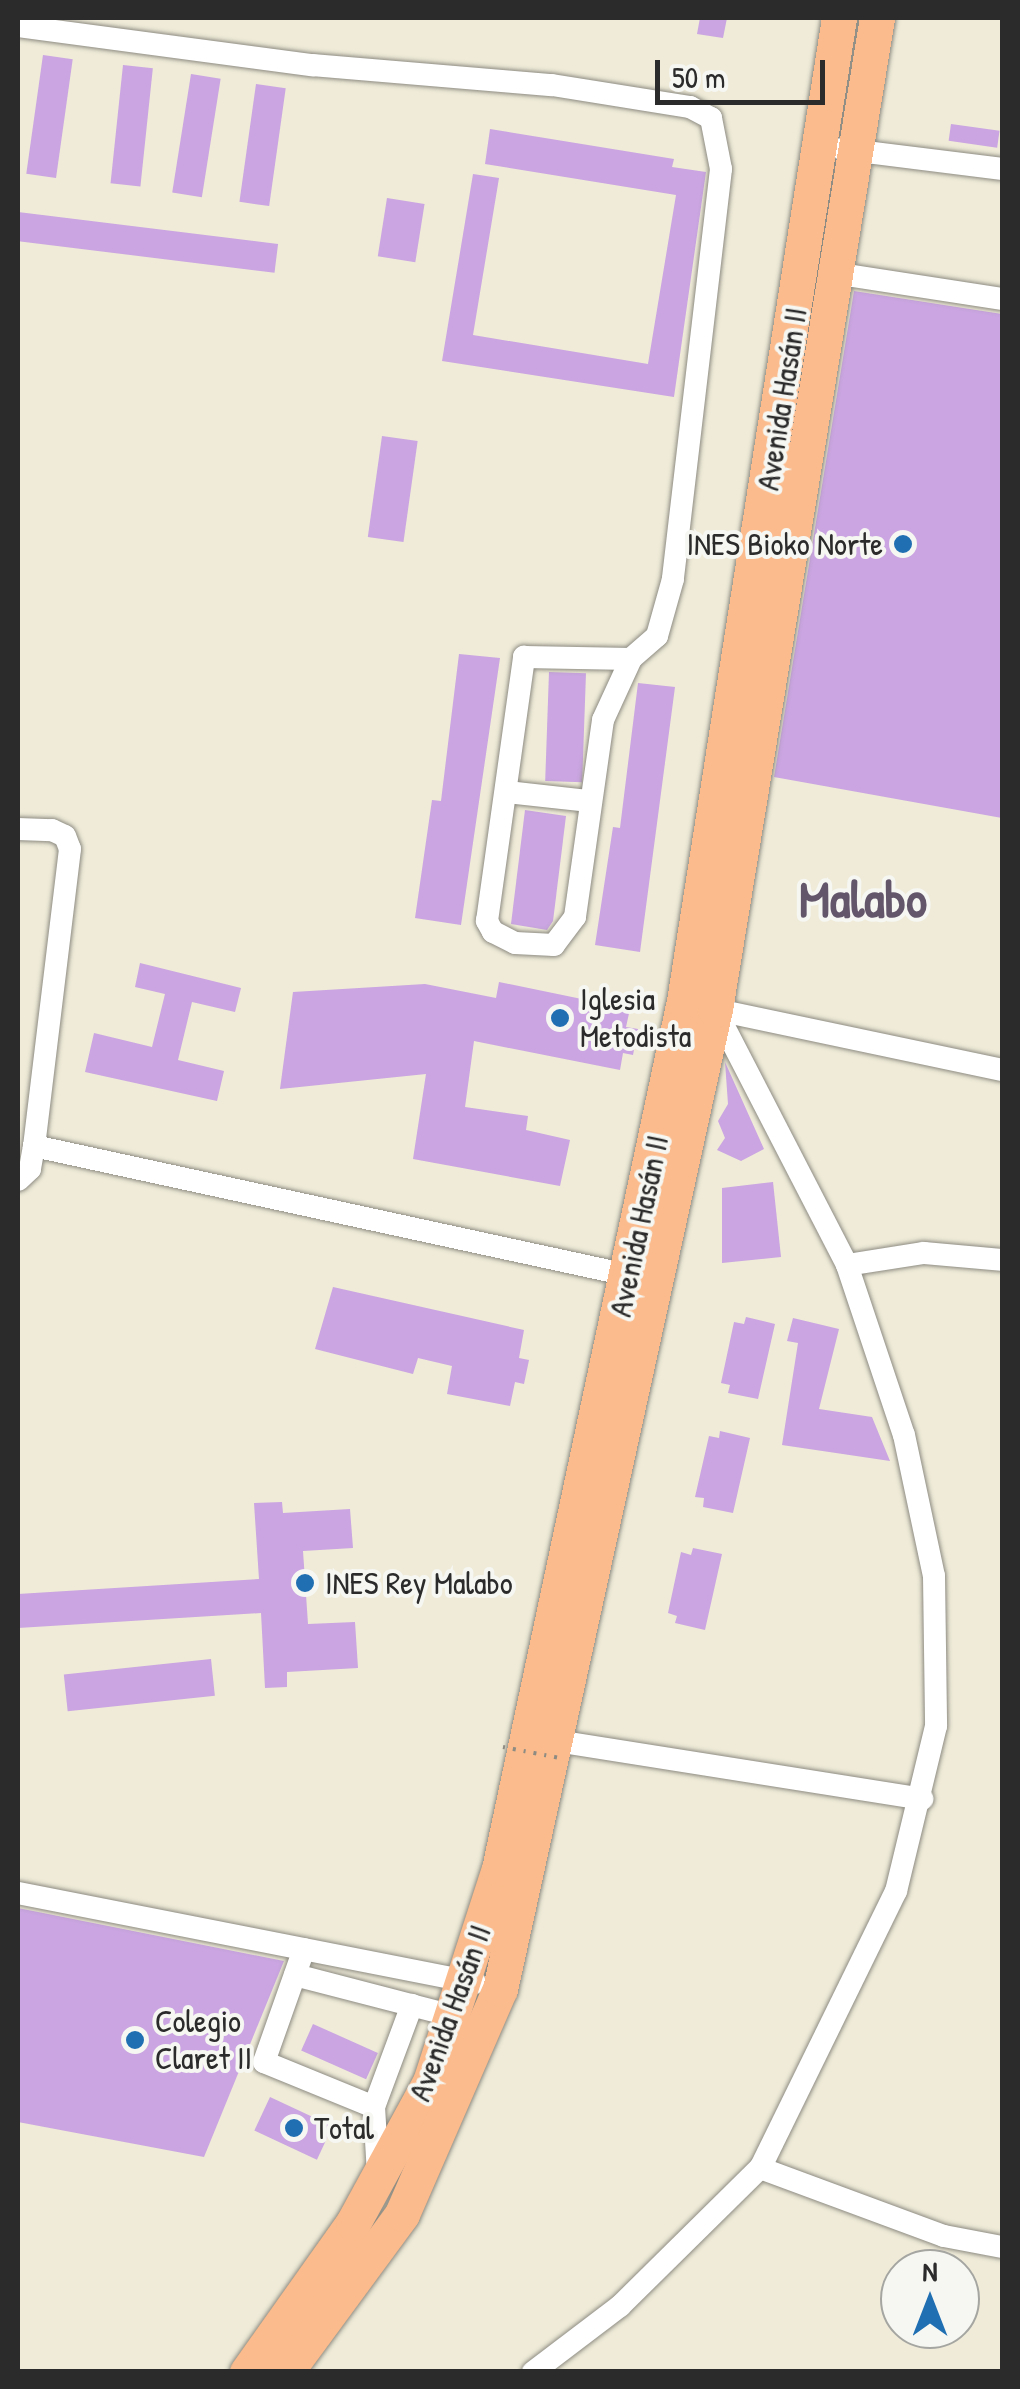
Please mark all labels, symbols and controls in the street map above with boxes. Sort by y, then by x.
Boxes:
scale bar [660,40,830,102]
text: 50 m [672,57,725,97]
street label: Avenida Hasán II [749,305,815,493]
place label: INES Bioko Norte [686,525,883,563]
marker: INES Bioko Norte [892,533,914,555]
district label: Malabo [799,868,927,930]
place label: Iglesia Metodista [580,981,691,1056]
marker: Iglesia Metodista [549,1007,571,1029]
street label: Avenida Hasán II [601,1132,677,1320]
place label: INES Rey Malabo [325,1564,513,1602]
marker: INES Rey Malabo [294,1572,316,1594]
street label: Avenida Hasán II [400,1920,500,2106]
place label: Colegio Claret II [155,2003,252,2078]
marker: Colegio Claret II [124,2029,146,2051]
place label: Total [314,2109,374,2147]
marker: Total [283,2117,305,2139]
north arrow [880,2249,980,2349]
text: N [923,2252,937,2290]

